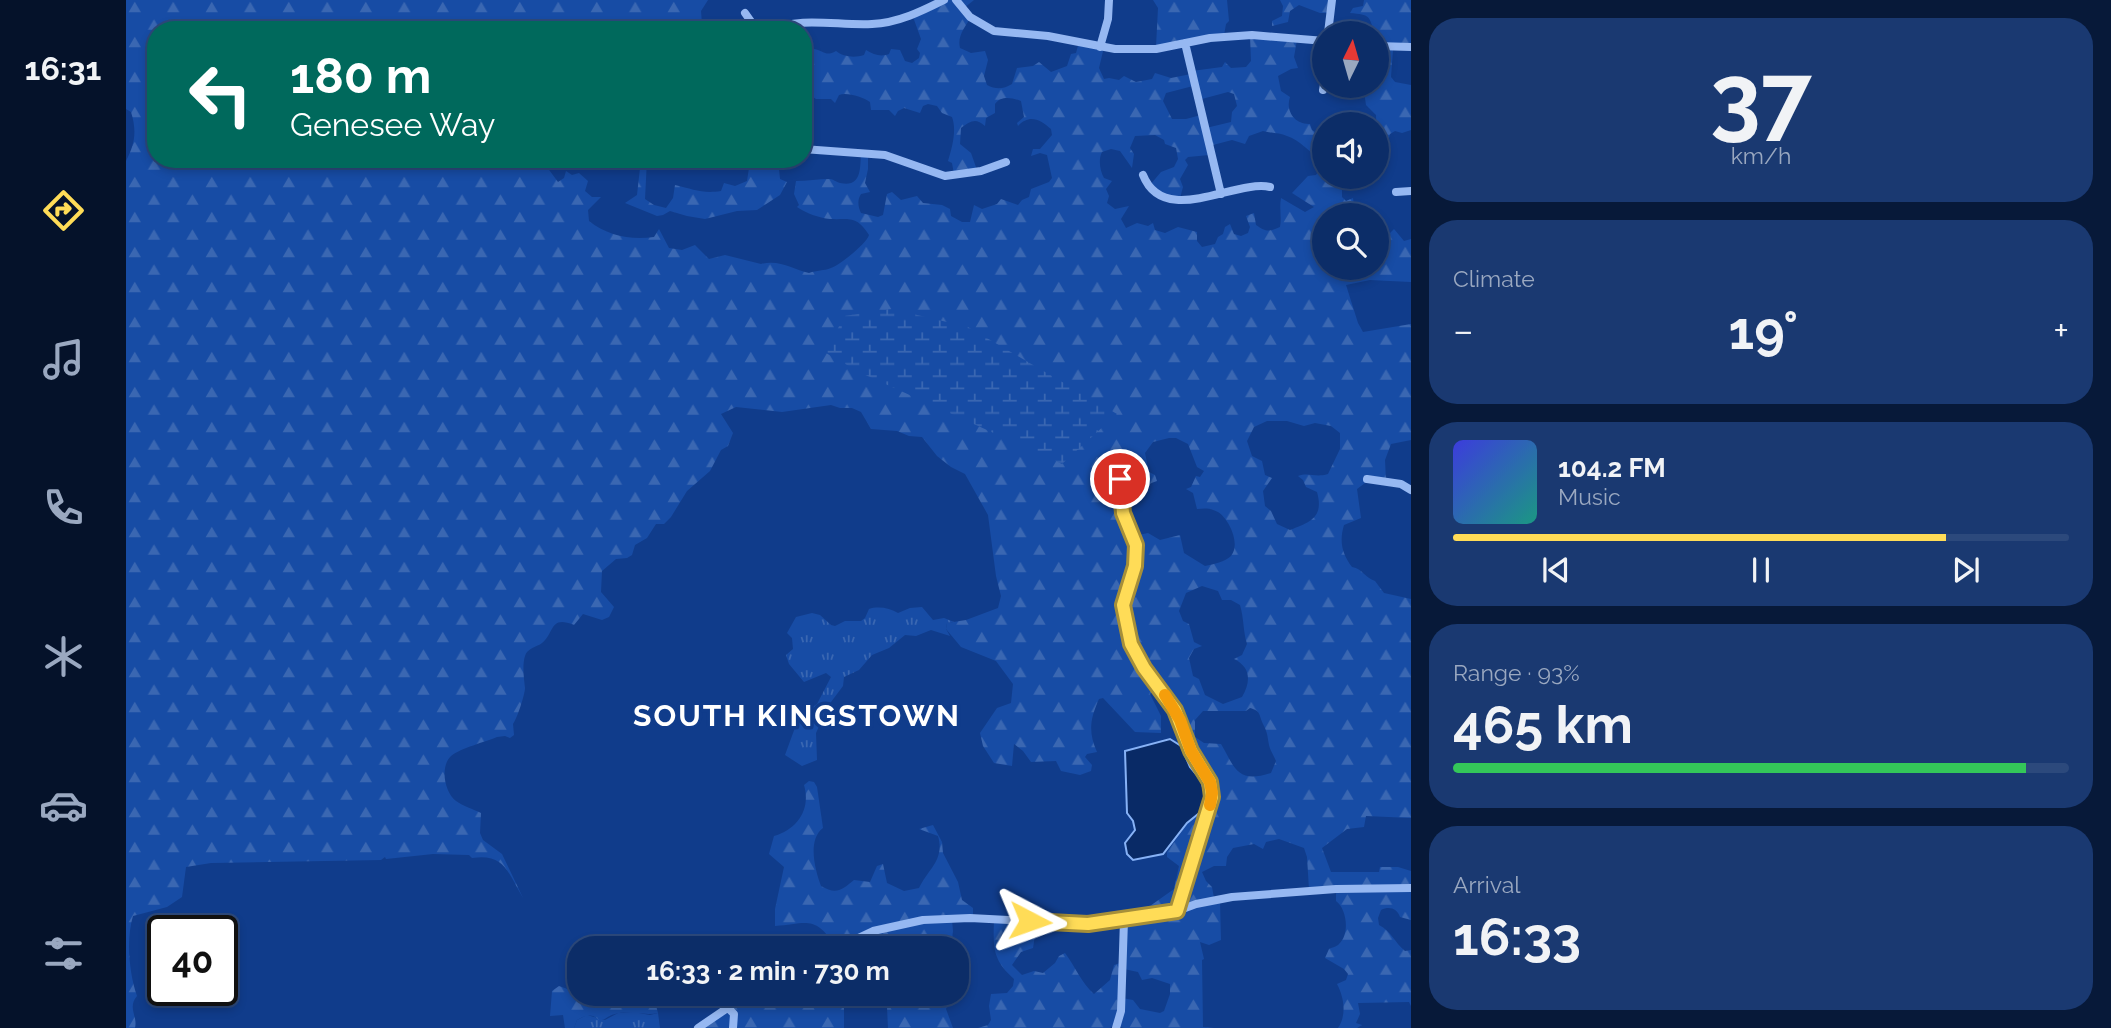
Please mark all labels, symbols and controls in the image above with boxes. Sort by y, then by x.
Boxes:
north arrow [1312,21,1390,98]
map controls [1312,21,1389,280]
text: 37 [1710,43,1812,150]
text: 180 m [290,47,431,104]
icon: left [175,49,266,140]
text: 16:31 [25,50,101,87]
text: Genesee Way [290,106,495,143]
button: sound [1312,112,1389,189]
text: km/h [1731,142,1791,169]
icon: directions [39,186,88,235]
button: search [1312,203,1389,280]
text: Climate [1453,265,1535,292]
text: 19° [1729,300,1798,361]
text: − [1453,308,1473,353]
text: + [2053,308,2069,353]
icon: music [39,335,88,384]
pin [1090,449,1150,509]
text: 104.2 FM [1558,453,1666,483]
icon: arrive [1101,460,1139,498]
icon: phone [39,483,88,532]
text: Music [1558,483,1621,510]
icon: previous [1537,551,1575,589]
icon: pause [1742,551,1780,589]
icon: next [1947,551,1985,589]
icon: climate [39,632,88,681]
text: Range · 93% [1453,659,1580,686]
text: 465 km [1453,694,1633,755]
district label: SOUTH KINGSTOWN [633,698,961,733]
icon: car [39,781,88,830]
text: Arrival [1453,871,1520,898]
position arrow [993,884,1067,958]
text: 16:33 [1453,906,1581,967]
speed limit sign: 40 [147,915,238,1006]
icon: filters [39,929,88,978]
text: 16:33 · 2 min · 730 m [646,956,890,986]

